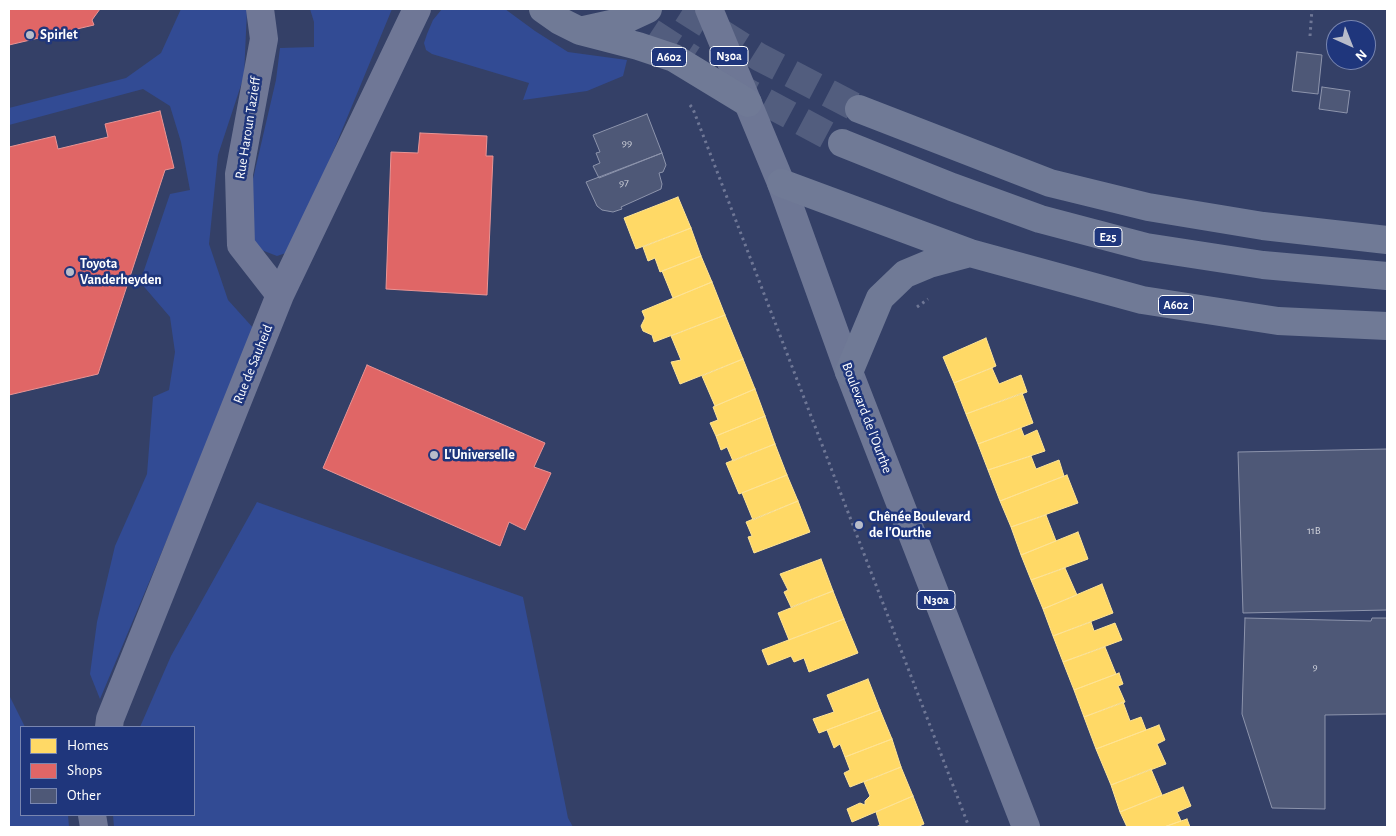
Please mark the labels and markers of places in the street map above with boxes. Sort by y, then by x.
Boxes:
place label: Spirlet [40,27,78,43]
marker: Spirlet [24,29,36,41]
place label: Toyota Vanderheyden [80,256,162,288]
marker: Toyota Vanderheyden [64,266,76,278]
place label: L'Universelle [444,447,515,463]
marker: L'Universelle [428,449,440,461]
place label: Chênée Boulevard de l'Ourthe [869,509,971,542]
marker: Chênée Boulevard de l'Ourthe [853,519,865,531]

